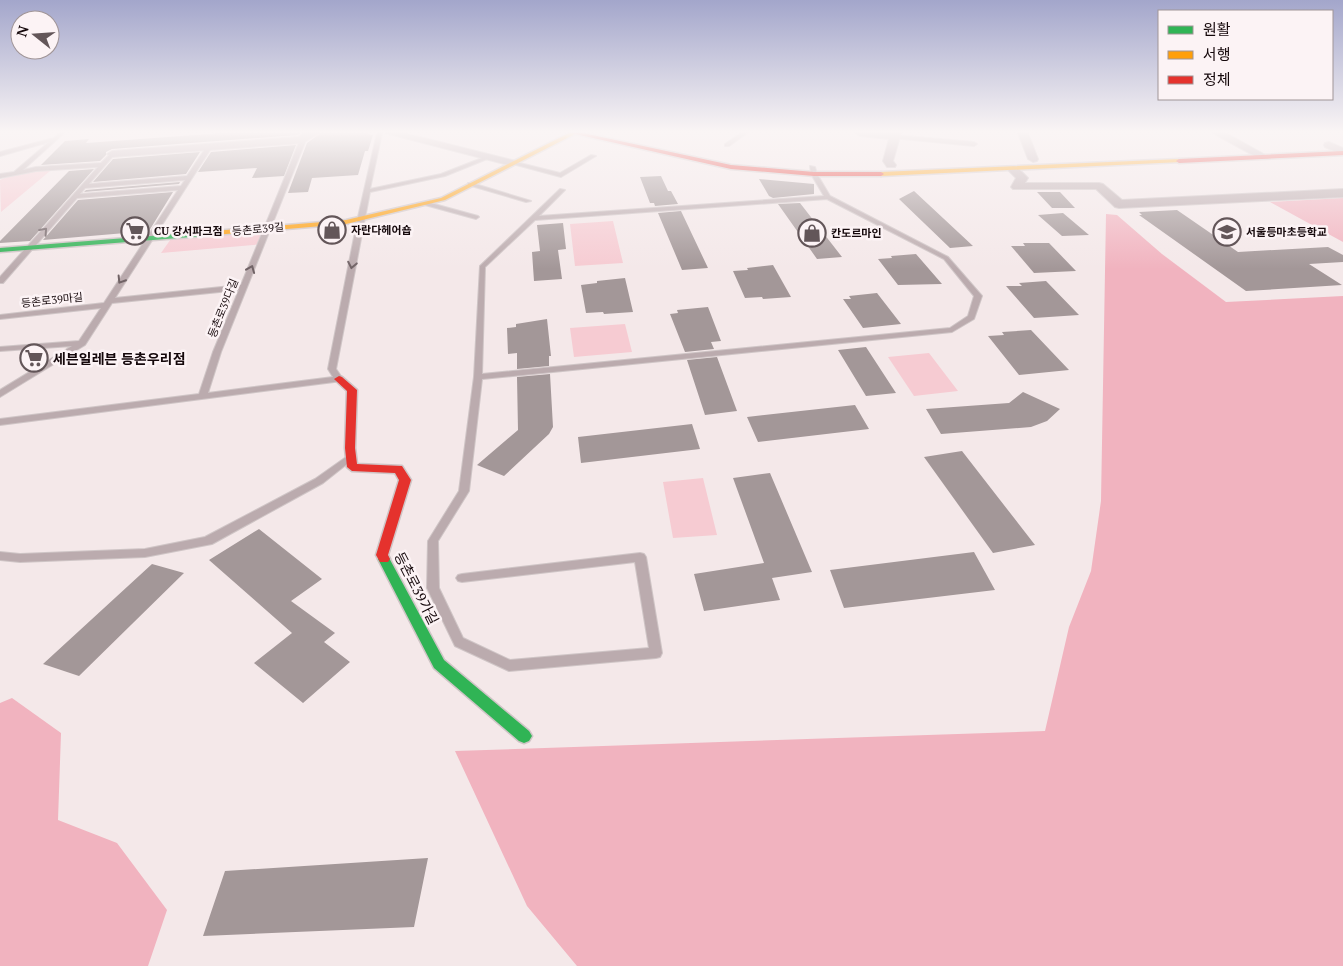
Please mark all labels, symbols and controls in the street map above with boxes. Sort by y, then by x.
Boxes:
north arrow [10,10,60,60]
legend [1158,10,1333,100]
text: 원활 [1203,19,1231,39]
text: N [11,23,33,39]
text: 서행 [1203,44,1231,64]
text: 정체 [1203,69,1231,89]
shop icon: 자란다헤어숍 [317,215,347,245]
supermarket icon: CU 강서파크점 [120,216,150,246]
school or university icon: 서울등마초등학교 [1212,217,1242,247]
shop icon: 칸도르마인 [797,218,827,248]
street label: 등촌로39길 [231,220,285,238]
place label: 자란다헤어숍 [351,223,412,237]
place label: CU 강서파크점 [154,224,223,238]
place label: 서울등마초등학교 [1246,225,1327,239]
place label: 칸도르마인 [831,226,882,240]
one-way arrow [38,227,47,236]
one-way arrow [347,261,357,269]
one-way arrow [245,265,255,273]
one-way arrow [118,275,128,284]
street label: 등촌로39다길 [205,276,241,340]
street label: 등촌로39마길 [20,290,84,310]
supermarket icon: 세븐일레븐 등촌우리점 [19,343,49,373]
place label: 세븐일레븐 등촌우리점 [53,349,186,368]
street label: 등촌로39가길 [391,548,443,628]

